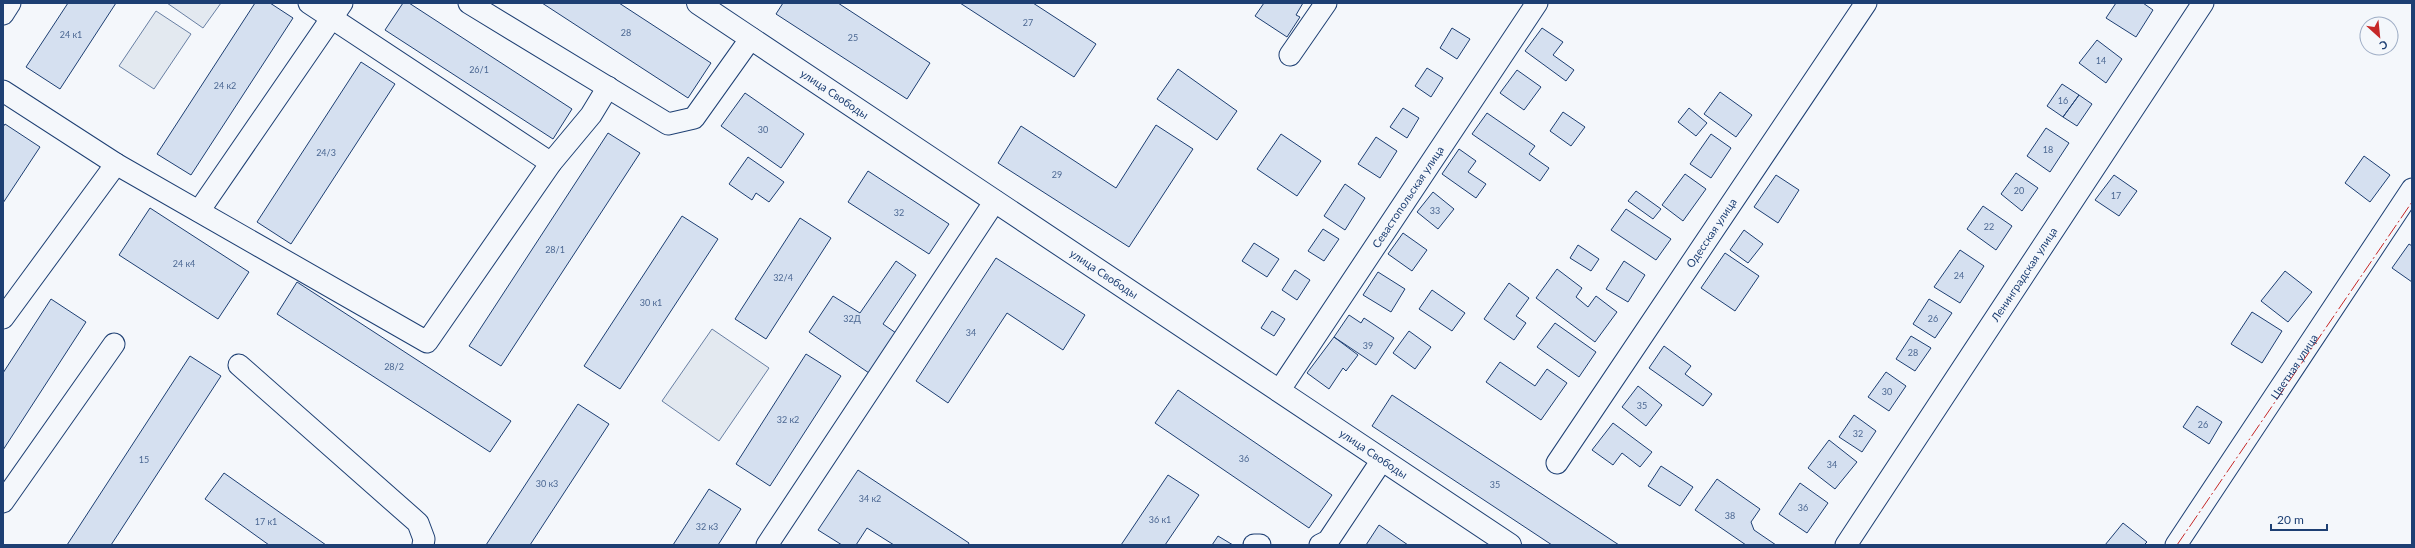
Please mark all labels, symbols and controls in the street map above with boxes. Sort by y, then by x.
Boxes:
north arrow [2359,16,2399,56]
house number: 27 [1023,17,1033,28]
house number: 28 [621,27,631,38]
house number: 24 к1 [60,29,82,40]
house number: 25 [848,32,858,43]
text: С [2377,38,2390,53]
house number: 14 [2096,55,2106,66]
house number: 26/1 [469,64,489,75]
street label: улица Свободы [798,66,871,121]
house number: 24 к2 [214,80,236,91]
house number: 16 [2058,95,2068,106]
house number: 30 [758,124,768,135]
street label: Севастопольская улица [1369,143,1446,250]
house number: 18 [2043,144,2053,155]
house number: 24/3 [316,147,336,158]
house number: 29 [1052,169,1062,180]
house number: 20 [2014,185,2024,196]
house number: 17 [2111,190,2121,201]
street label: Одесская улица [1683,196,1739,270]
house number: 33 [1430,205,1440,216]
house number: 32 [894,207,904,218]
house number: 22 [1984,221,1994,232]
street label: Ленинградская улица [1988,225,2060,325]
house number: 28/1 [545,244,565,255]
street label: улица Свободы [1068,246,1141,301]
house number: 24 к4 [173,258,195,269]
house number: 24 [1954,270,1964,281]
house number: 32/4 [773,272,793,283]
house number: 30 к1 [640,297,662,308]
house number: 32Д [843,313,861,324]
house number: 26 [1928,313,1938,324]
house number: 34 [966,327,976,338]
street label: Цветная улица [2268,331,2320,401]
house number: 39 [1363,340,1373,351]
house number: 28 [1908,347,1918,358]
house number: 28/2 [384,361,404,372]
house number: 30 [1882,386,1892,397]
house number: 35 [1637,400,1647,411]
house number: 32 к2 [777,414,799,425]
house number: 26 [2198,419,2208,430]
street label: улица Свободы [1337,426,1410,481]
house number: 32 [1853,428,1863,439]
house number: 36 [1239,453,1249,464]
house number: 15 [139,454,149,465]
house number: 34 [1827,459,1837,470]
house number: 30 к3 [536,478,558,489]
house number: 35 [1490,479,1500,490]
house number: 34 к2 [859,493,881,504]
house number: 36 [1798,502,1808,513]
scale bar [2271,506,2327,532]
house number: 38 [1725,510,1735,521]
text: 20 m [2277,512,2304,527]
house number: 36 к1 [1149,514,1171,525]
house number: 17 к1 [255,516,277,527]
house number: 32 к3 [696,521,718,532]

